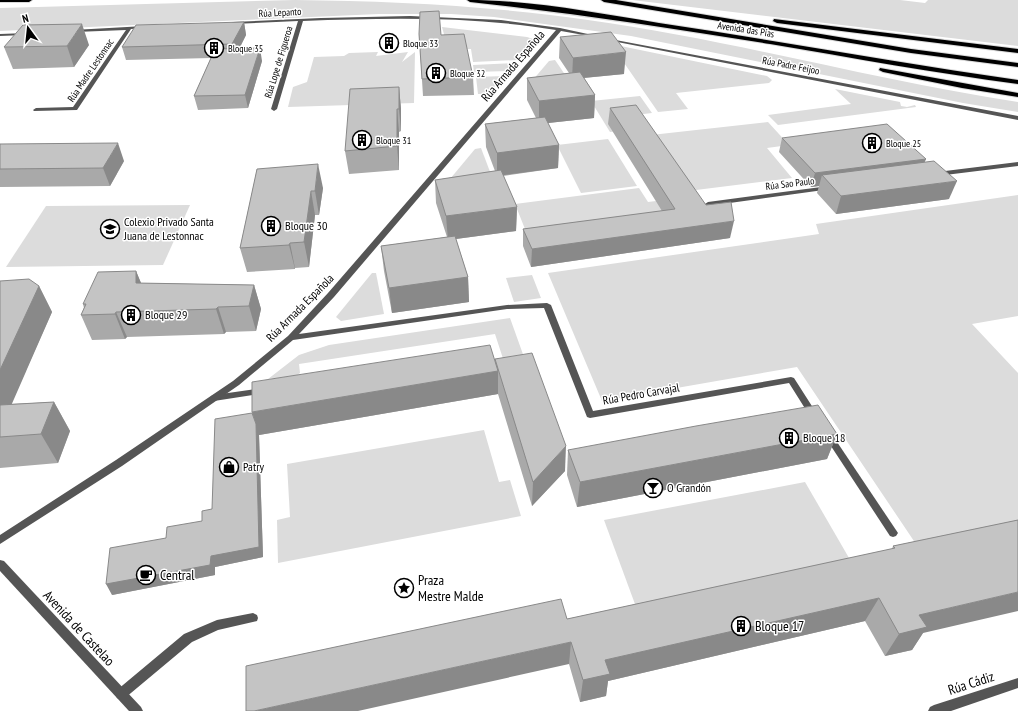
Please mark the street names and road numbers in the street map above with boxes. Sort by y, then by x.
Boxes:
street label: Rúa Lepanto [258,5,302,20]
street label: Avenida das Pías [717,19,776,40]
street label: Rúa Lope de Figueroa [261,25,296,100]
street label: Rúa Armada Española [478,27,548,104]
street label: Rúa Madre Lestonnac [64,36,117,104]
street label: Rúa Padre Feijoo [761,54,821,77]
street label: Rúa Sao Paulo [765,174,815,193]
street label: Rúa Armada Española [263,271,337,345]
street label: Rúa Pedro Carvajal [601,379,681,408]
street label: Avenida de Castelao [39,586,119,670]
street label: Rúa Cádiz [946,667,996,699]

